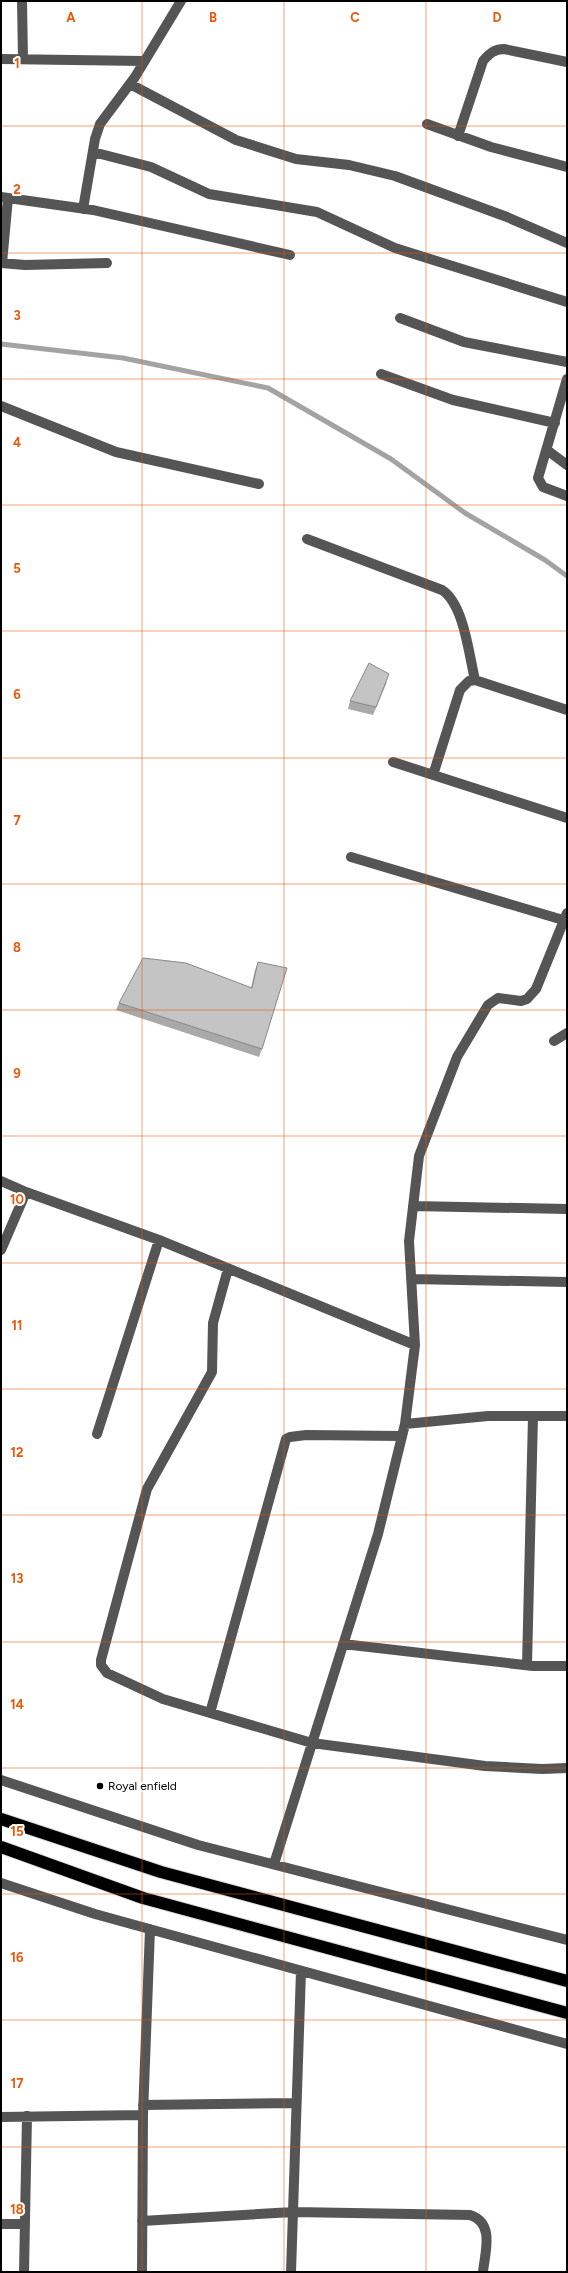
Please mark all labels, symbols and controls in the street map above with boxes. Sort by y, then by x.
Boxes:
text: A [66,10,76,25]
text: B [209,10,217,25]
text: C [350,10,360,25]
text: D [492,10,502,25]
text: 1 [14,56,20,71]
text: 2 [13,182,21,197]
text: 3 [13,308,21,323]
text: 4 [13,435,21,450]
text: 5 [13,561,21,576]
text: 6 [13,687,21,702]
text: 7 [13,813,21,828]
text: 8 [13,940,21,955]
text: 9 [13,1066,21,1081]
text: 10 [10,1192,24,1207]
text: 11 [12,1318,22,1333]
text: 12 [10,1445,24,1460]
text: 13 [11,1571,23,1586]
text: 14 [10,1697,24,1712]
place label: Royal enfield [108,1779,177,1793]
marker: Royal enfield [95,1781,105,1791]
text: 15 [10,1824,24,1839]
text: 16 [10,1950,24,1965]
text: 17 [11,2076,23,2091]
text: 18 [10,2202,24,2217]

